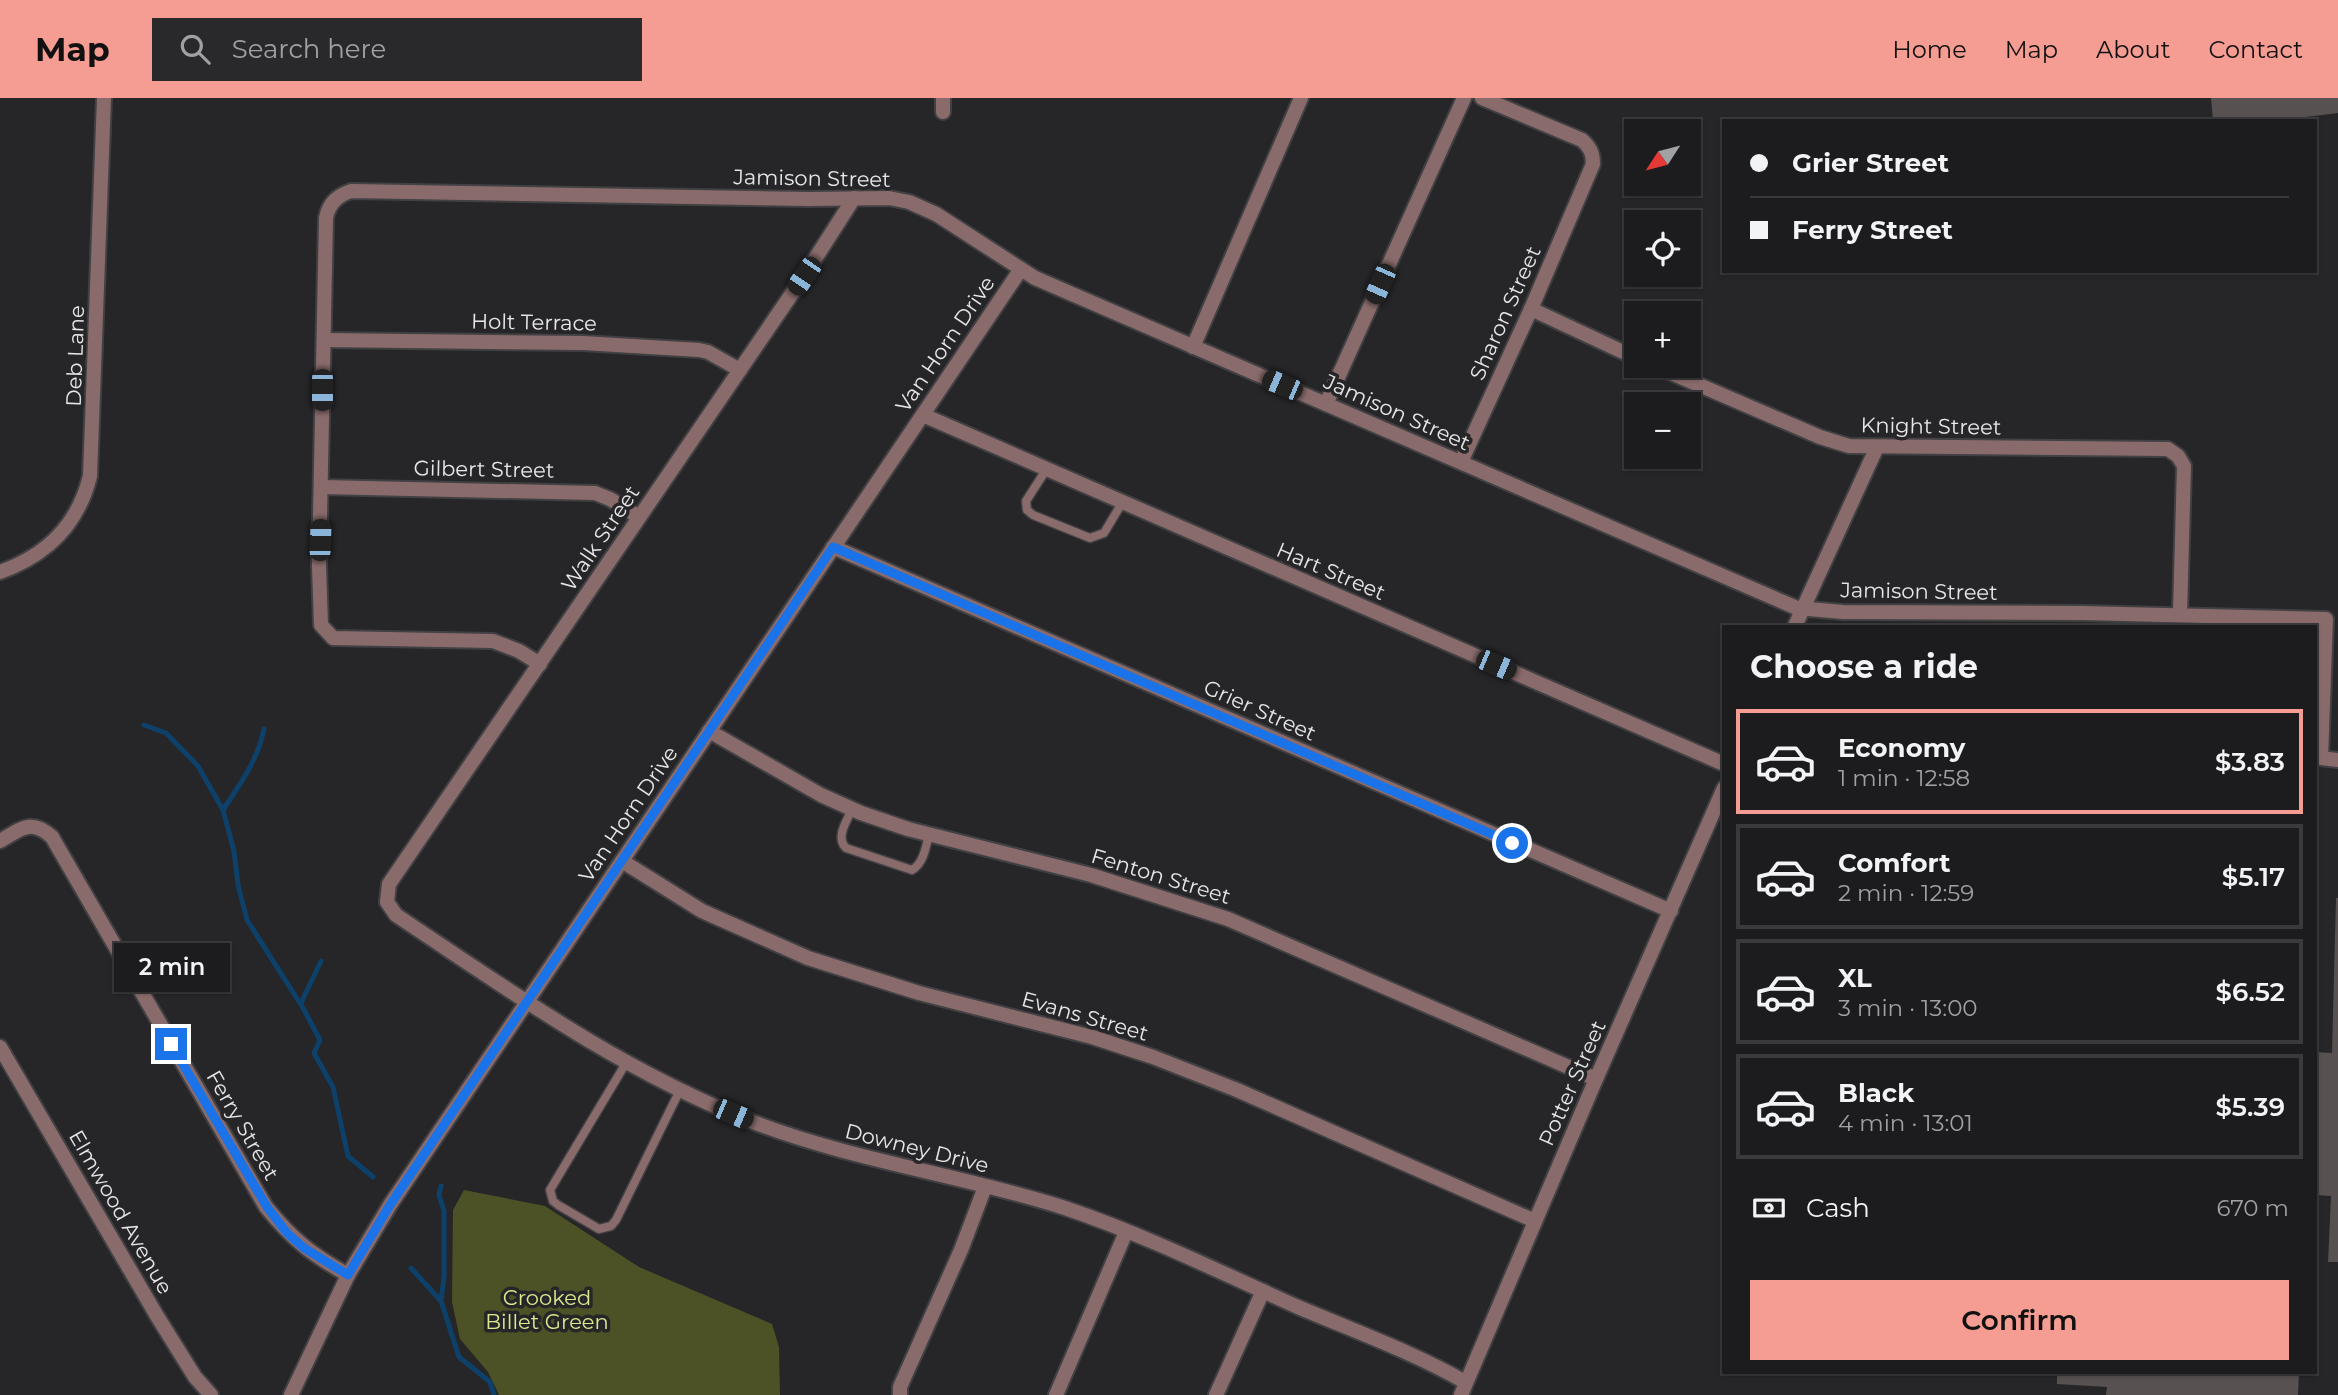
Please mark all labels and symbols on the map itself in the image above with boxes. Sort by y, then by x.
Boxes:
north arrow [1624,119,1701,196]
street label: Jamison Street [732,164,891,192]
street label: Sharon Street [1464,242,1546,384]
car [784,253,825,299]
car [1362,261,1399,307]
street label: Van Horn Drive [890,271,1000,417]
street label: Deb Lane [61,305,89,407]
street label: Holt Terrace [471,308,597,336]
car [1259,367,1306,403]
street label: Jamison Street [1319,368,1474,455]
car [312,369,333,411]
street label: Knight Street [1860,412,2002,440]
street label: Gilbert Street [413,455,555,483]
street label: Walk Street [556,481,644,595]
car [309,519,332,561]
street label: Hart Street [1273,537,1389,605]
street label: Jamison Street [1839,577,1998,605]
car [1473,647,1520,683]
street label: Grier Street [1200,674,1320,746]
street label: Van Horn Drive [573,741,683,887]
route start [1496,827,1528,859]
street label: Fenton Street [1088,843,1234,909]
callout: 2 min [113,942,229,992]
street label: Evans Street [1019,986,1151,1046]
street label: Potter Street [1533,1017,1611,1149]
route end [155,1028,187,1060]
street label: Ferry Street [202,1066,284,1184]
car [710,1096,757,1132]
street label: Downey Drive [843,1118,991,1178]
street label: Elmwood Avenue [64,1126,178,1298]
park label: Crooked Billet Green [485,1285,609,1334]

